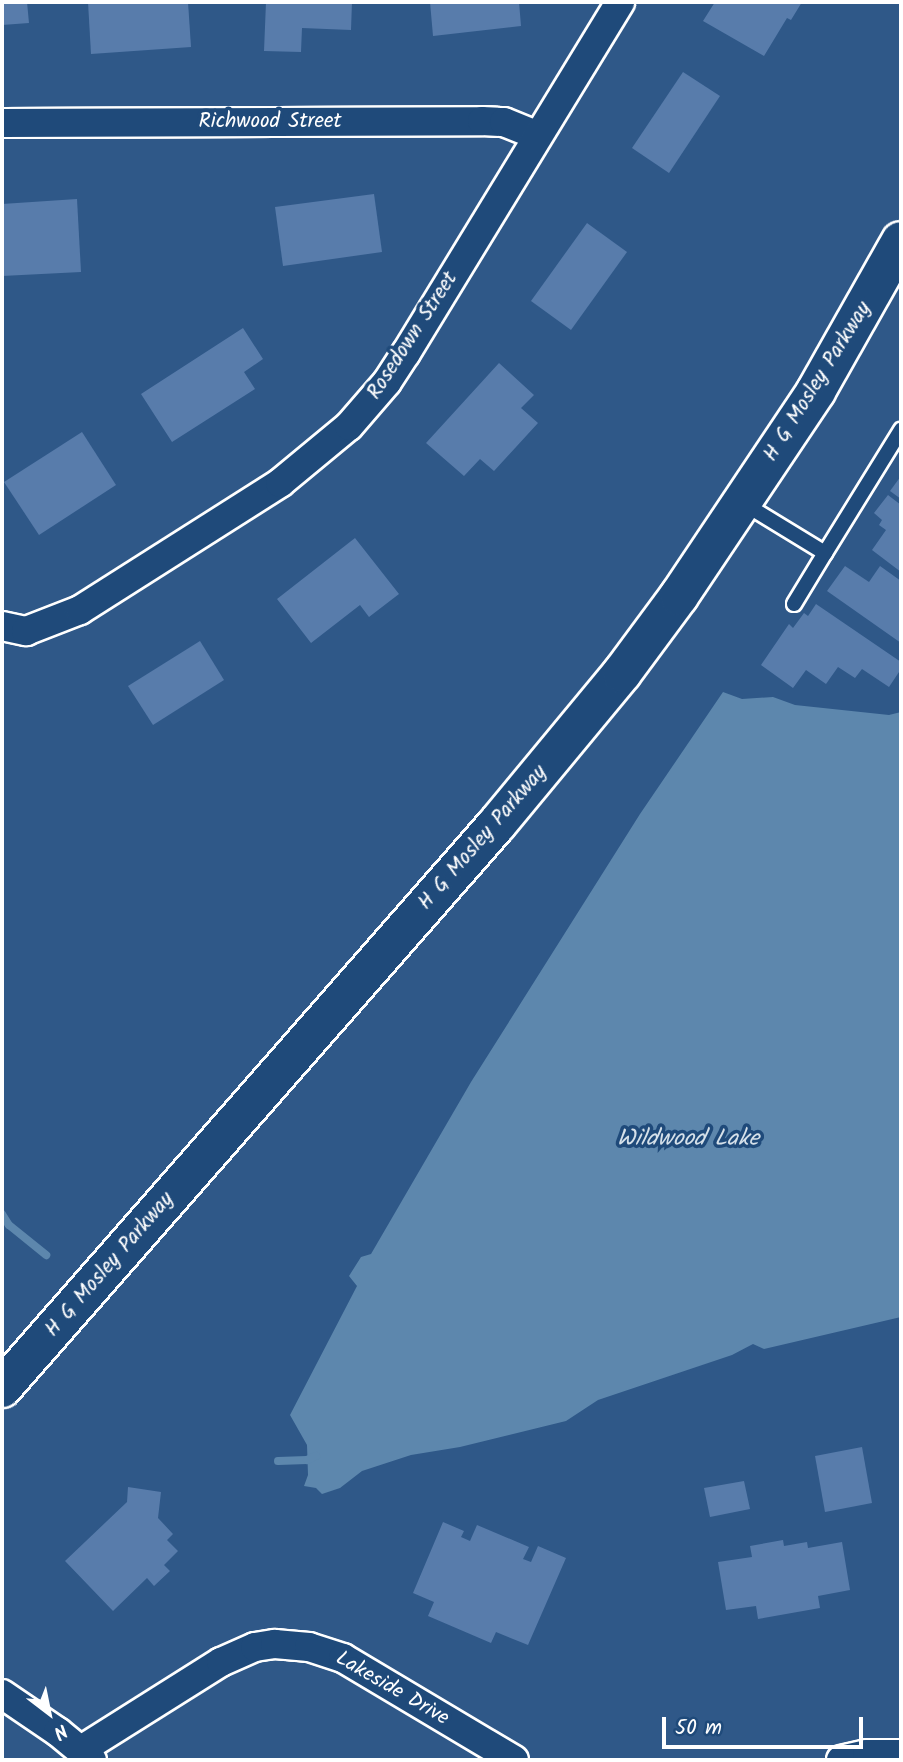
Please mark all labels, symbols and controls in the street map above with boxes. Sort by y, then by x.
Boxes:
street label: Richwood Street [198,109,342,135]
street label: Rosedown Street [362,267,464,405]
street label: H G Mosley Parkway [759,298,877,466]
street label: H G Mosley Parkway [413,760,553,916]
water label: Wildwood Lake [617,1125,759,1153]
street label: H G Mosley Parkway [40,1187,180,1343]
street label: Lakeside Drive [331,1646,453,1732]
north arrow [14,1678,84,1748]
scale bar [665,1702,866,1746]
text: 50 m [675,1712,722,1745]
text: N [47,1715,73,1747]

